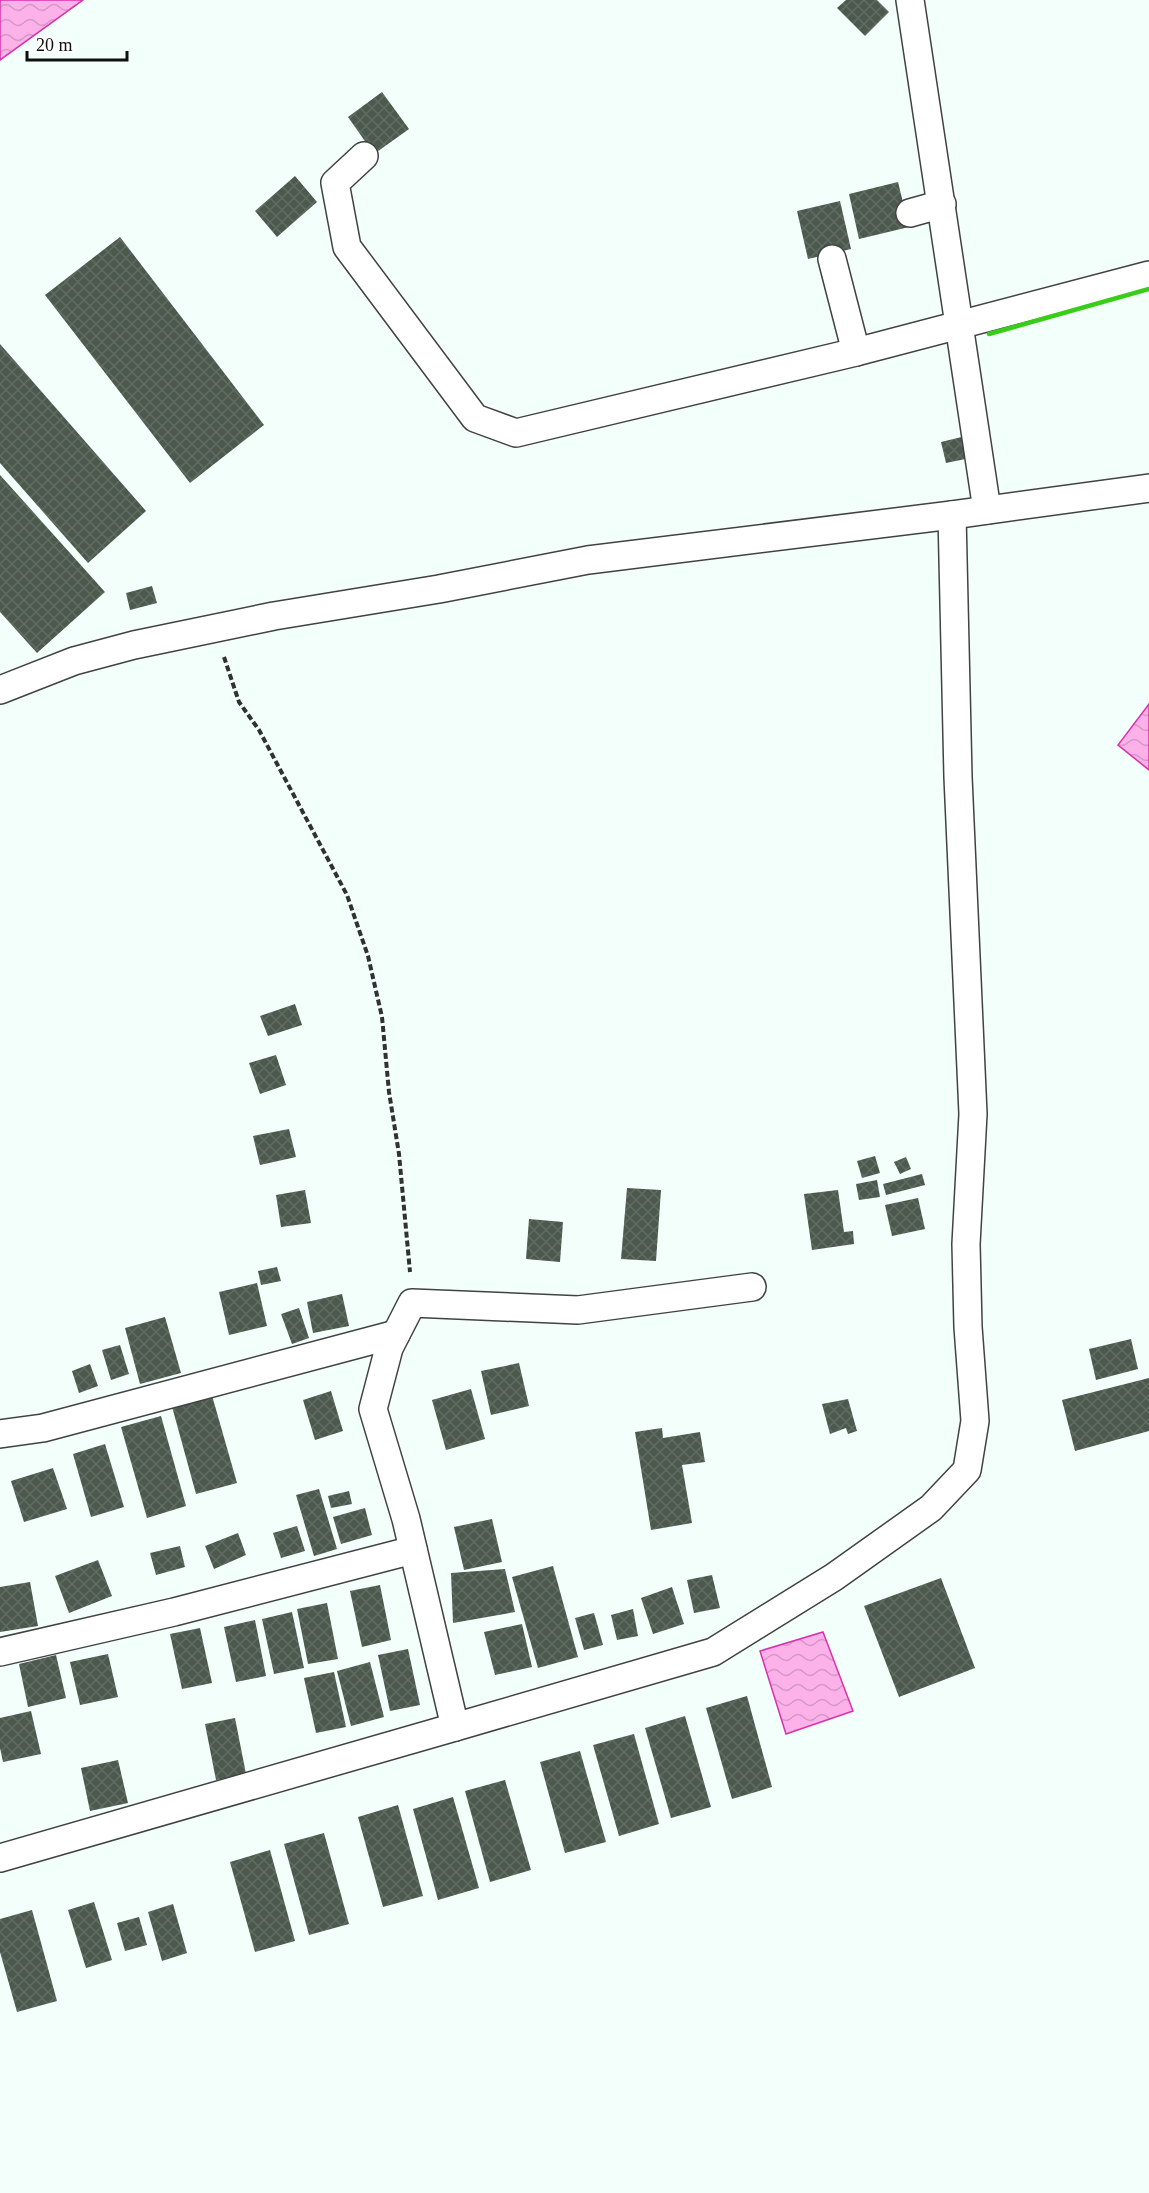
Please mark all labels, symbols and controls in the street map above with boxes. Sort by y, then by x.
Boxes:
scale bar [27,24,128,62]
text: 20 m [36,35,73,55]

